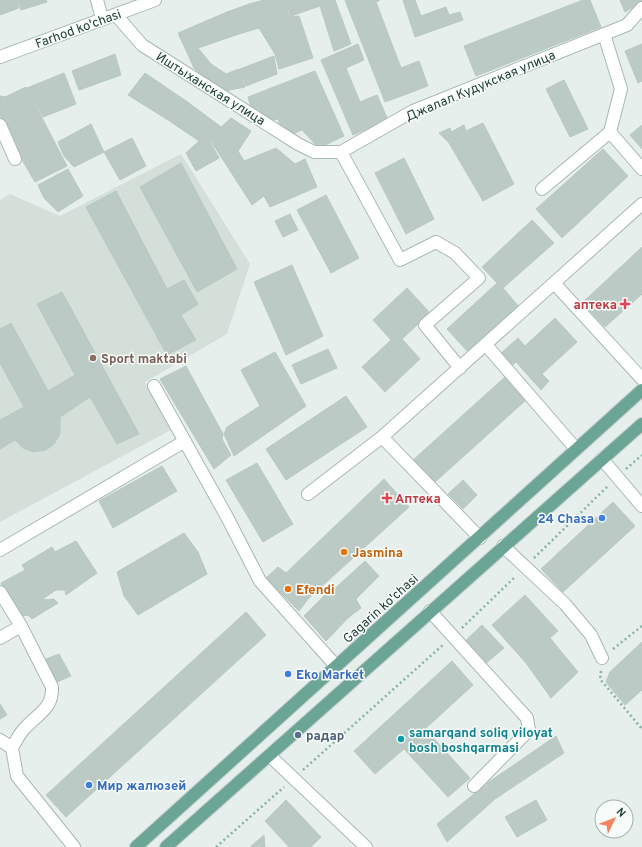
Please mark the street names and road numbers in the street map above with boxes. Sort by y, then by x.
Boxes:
street label: Farhod ko'chasi [34,7,124,53]
street label: Джалал Кудукская улица [403,48,558,126]
street label: Иштыханская улица [152,50,268,130]
street label: Gagarin ko'chasi [340,572,422,647]

